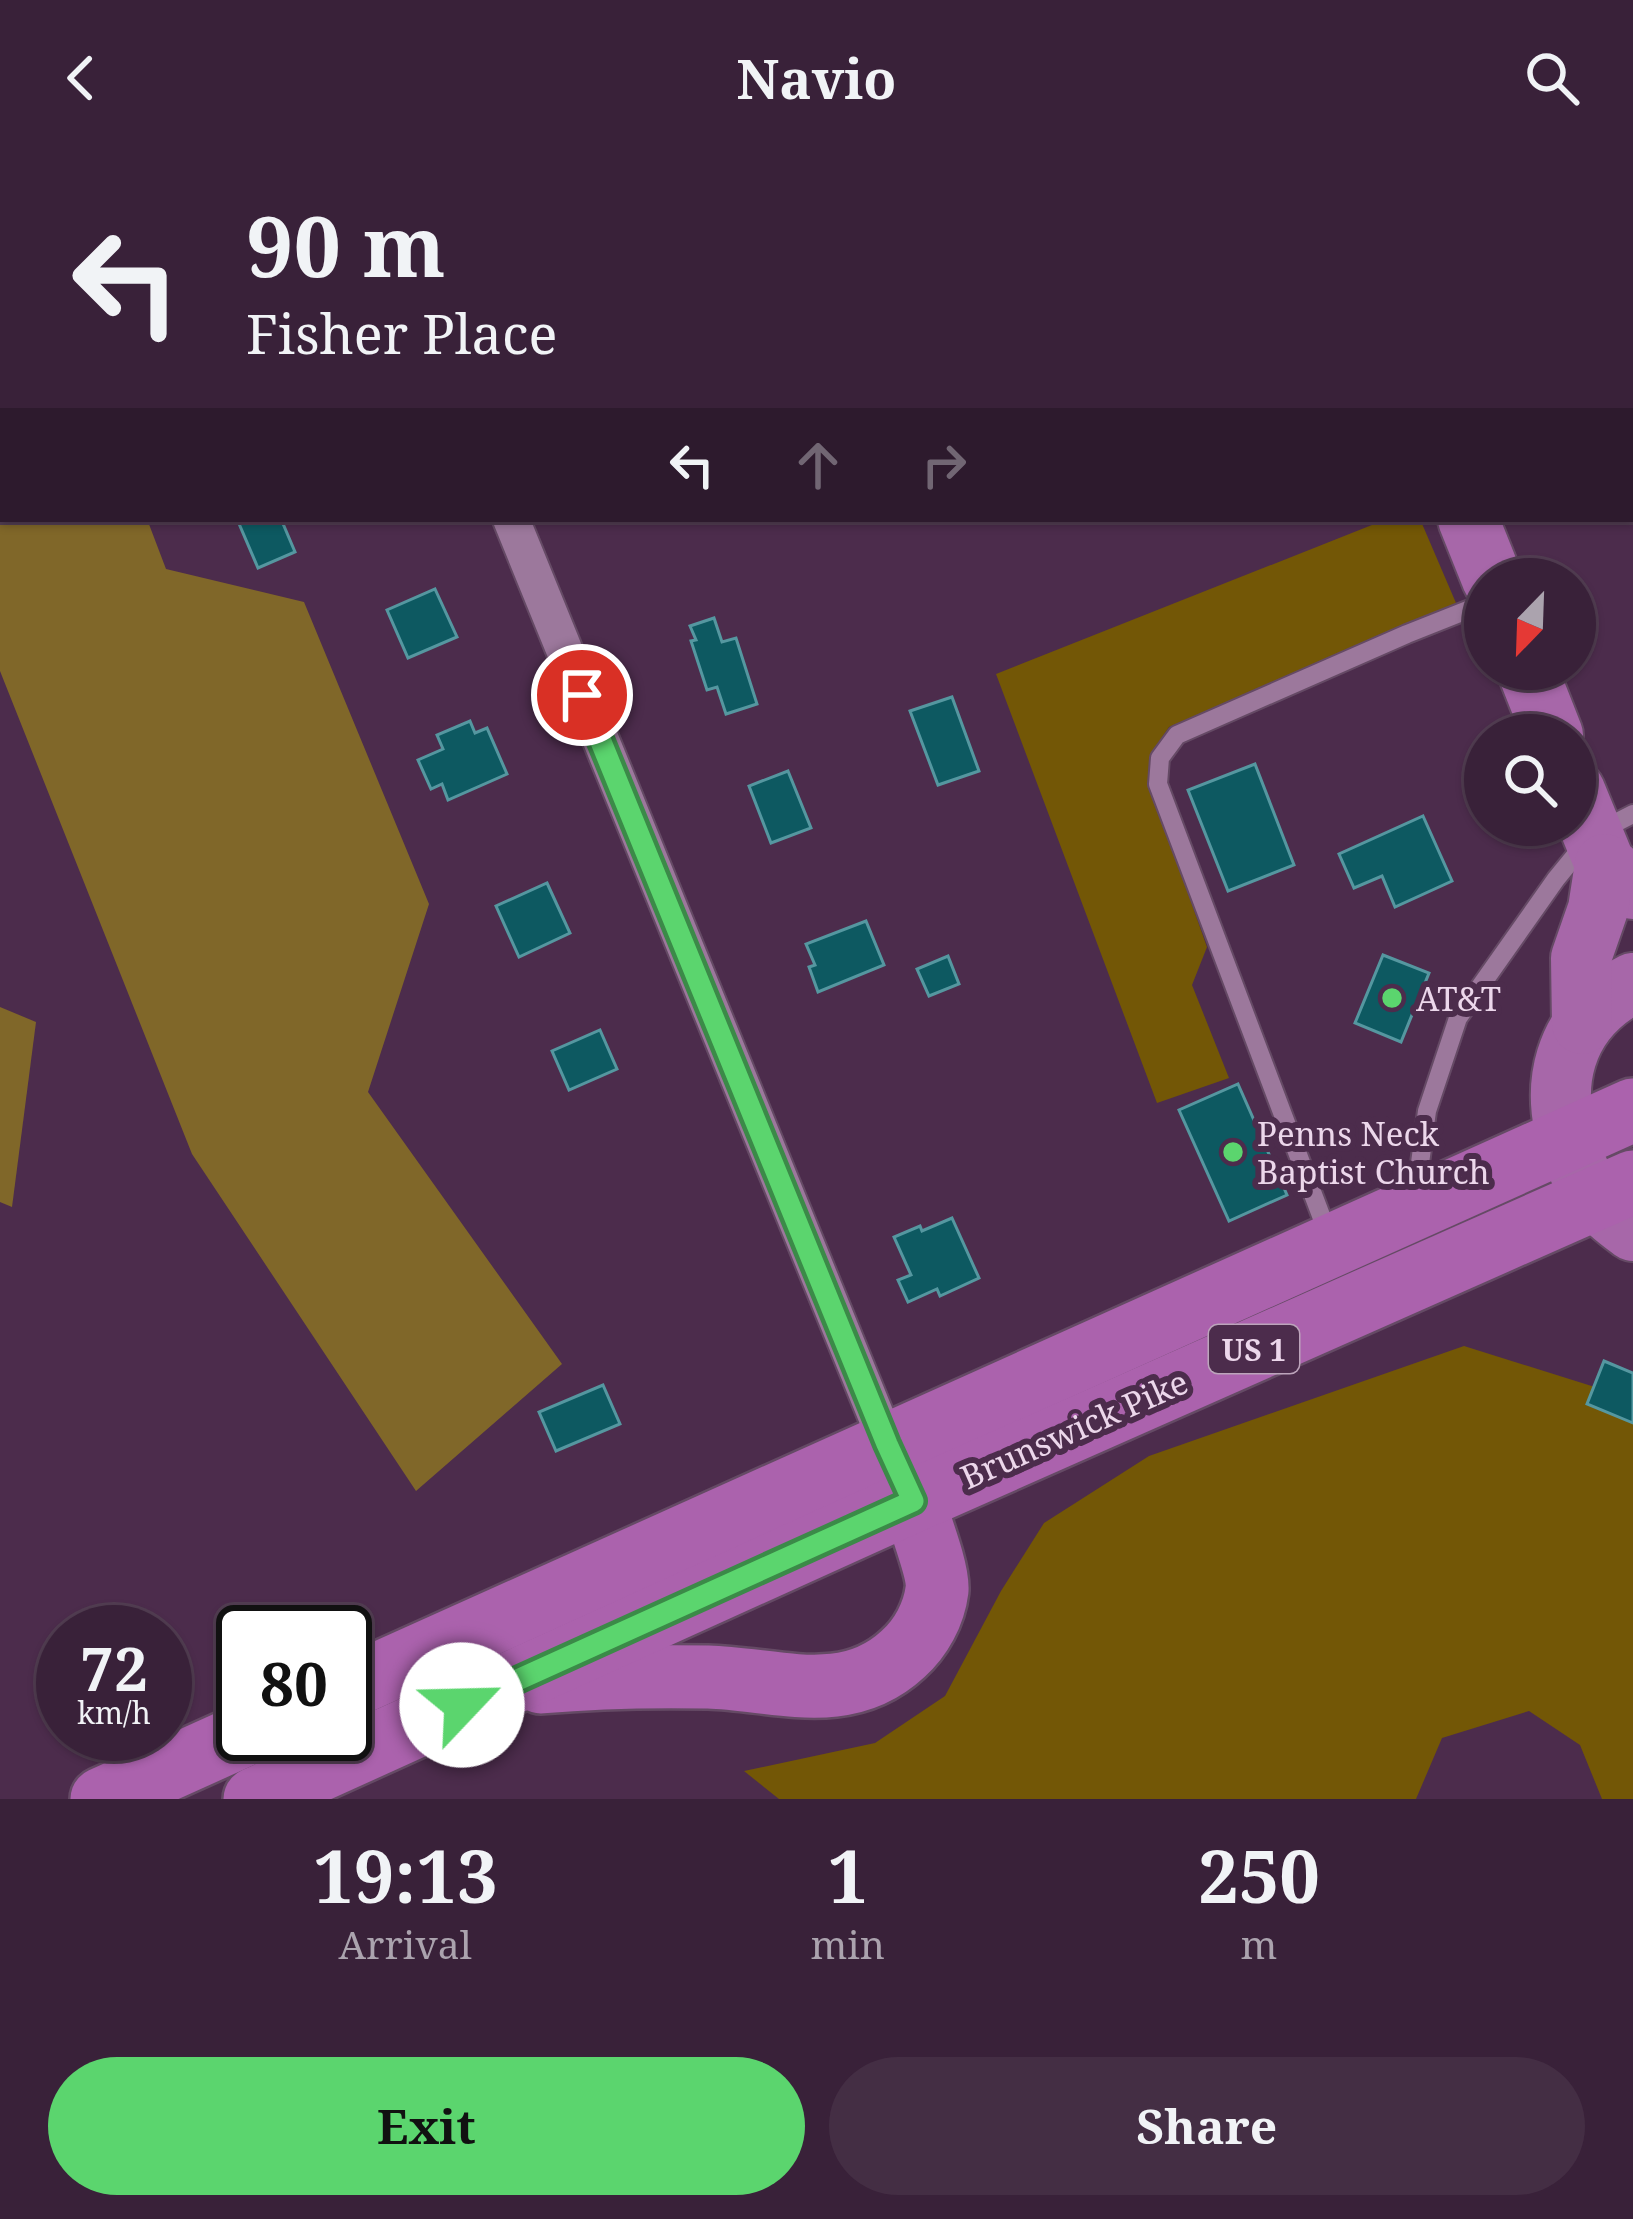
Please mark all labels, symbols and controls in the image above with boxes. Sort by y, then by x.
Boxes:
text: Navio [737,41,896,115]
icon: back [48,45,114,111]
icon: search [1519,45,1585,111]
text: 90 m [246,187,446,302]
icon: left [48,204,204,360]
text: Fisher Place [246,296,557,370]
icon: left [659,432,725,498]
icon: ahead [785,432,851,498]
icon: right [911,432,977,498]
north arrow [1464,558,1596,690]
map controls [1464,558,1596,846]
pin [531,644,633,746]
icon: arrive [549,662,615,728]
button: search [1464,714,1596,846]
place label: AT&T [1416,976,1501,1021]
marker: AT&T [1379,985,1405,1011]
place label: Penns Neck Baptist Church [1257,1111,1490,1194]
marker: Penns Neck Baptist Church [1220,1139,1246,1165]
road number: US 1 [1209,1325,1299,1373]
street label: Brunswick Pike [953,1359,1195,1499]
speed limit sign: 80 [216,1605,372,1761]
text: 72 [80,1627,148,1709]
position arrow [399,1642,525,1768]
text: km/h [77,1692,151,1733]
text: 19:13 [313,1826,498,1924]
text: 1 [827,1826,868,1924]
text: 250 [1198,1826,1320,1924]
text: Arrival [339,1917,472,1970]
text: min [811,1917,885,1970]
text: m [1241,1917,1277,1970]
button: Exit [48,2057,805,2195]
button: Share [829,2057,1585,2195]

